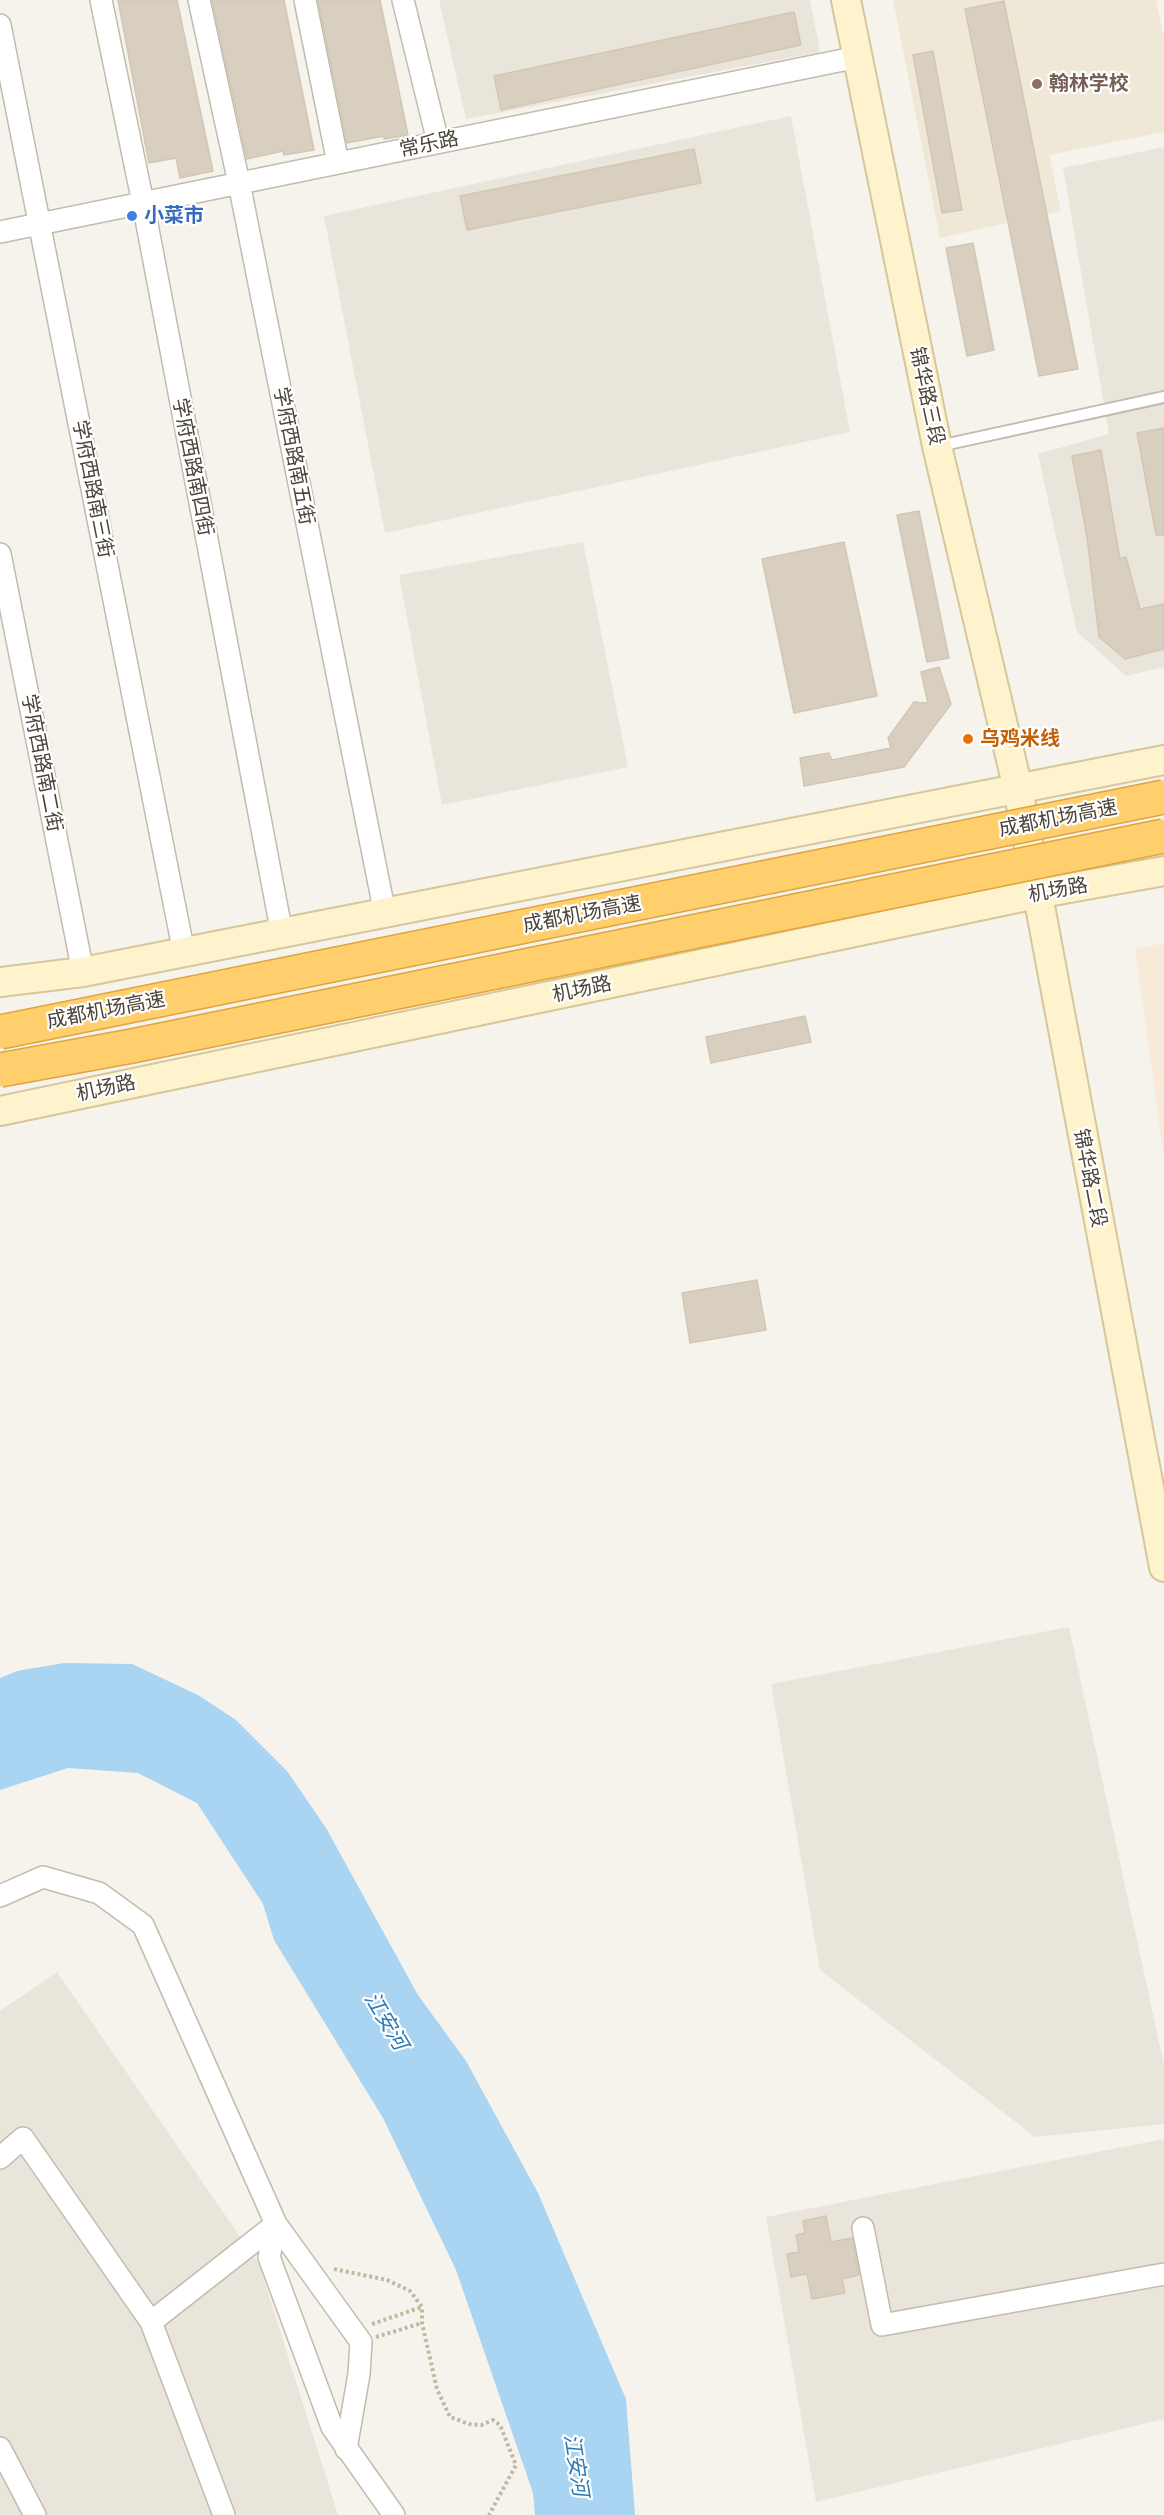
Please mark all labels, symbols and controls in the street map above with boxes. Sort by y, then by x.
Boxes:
place label: 翰林学校 [1049,72,1129,96]
marker: 翰林学校 [1030,77,1044,91]
street label: 常乐路 [397,126,461,162]
place label: 小菜市 [144,204,204,228]
marker: 小菜市 [125,209,139,223]
street label: 锦华路三段 [905,345,949,447]
street label: 学府西路南五街 [269,385,319,527]
street label: 学府西路南四街 [168,396,218,538]
street label: 学府西路南三街 [68,418,118,560]
street label: 学府西路南二街 [17,692,67,834]
place label: 乌鸡米线 [980,727,1060,751]
marker: 乌鸡米线 [961,732,975,746]
street label: 成都机场高速 [997,795,1119,841]
street label: 机场路 [1026,873,1090,907]
street label: 成都机场高速 [521,891,643,937]
street label: 机场路 [550,971,614,1007]
street label: 成都机场高速 [45,987,167,1033]
street label: 机场路 [74,1070,138,1106]
street label: 锦华路二段 [1069,1127,1111,1229]
water label: 江安河 [359,1988,413,2054]
water label: 江安河 [559,2432,593,2498]

